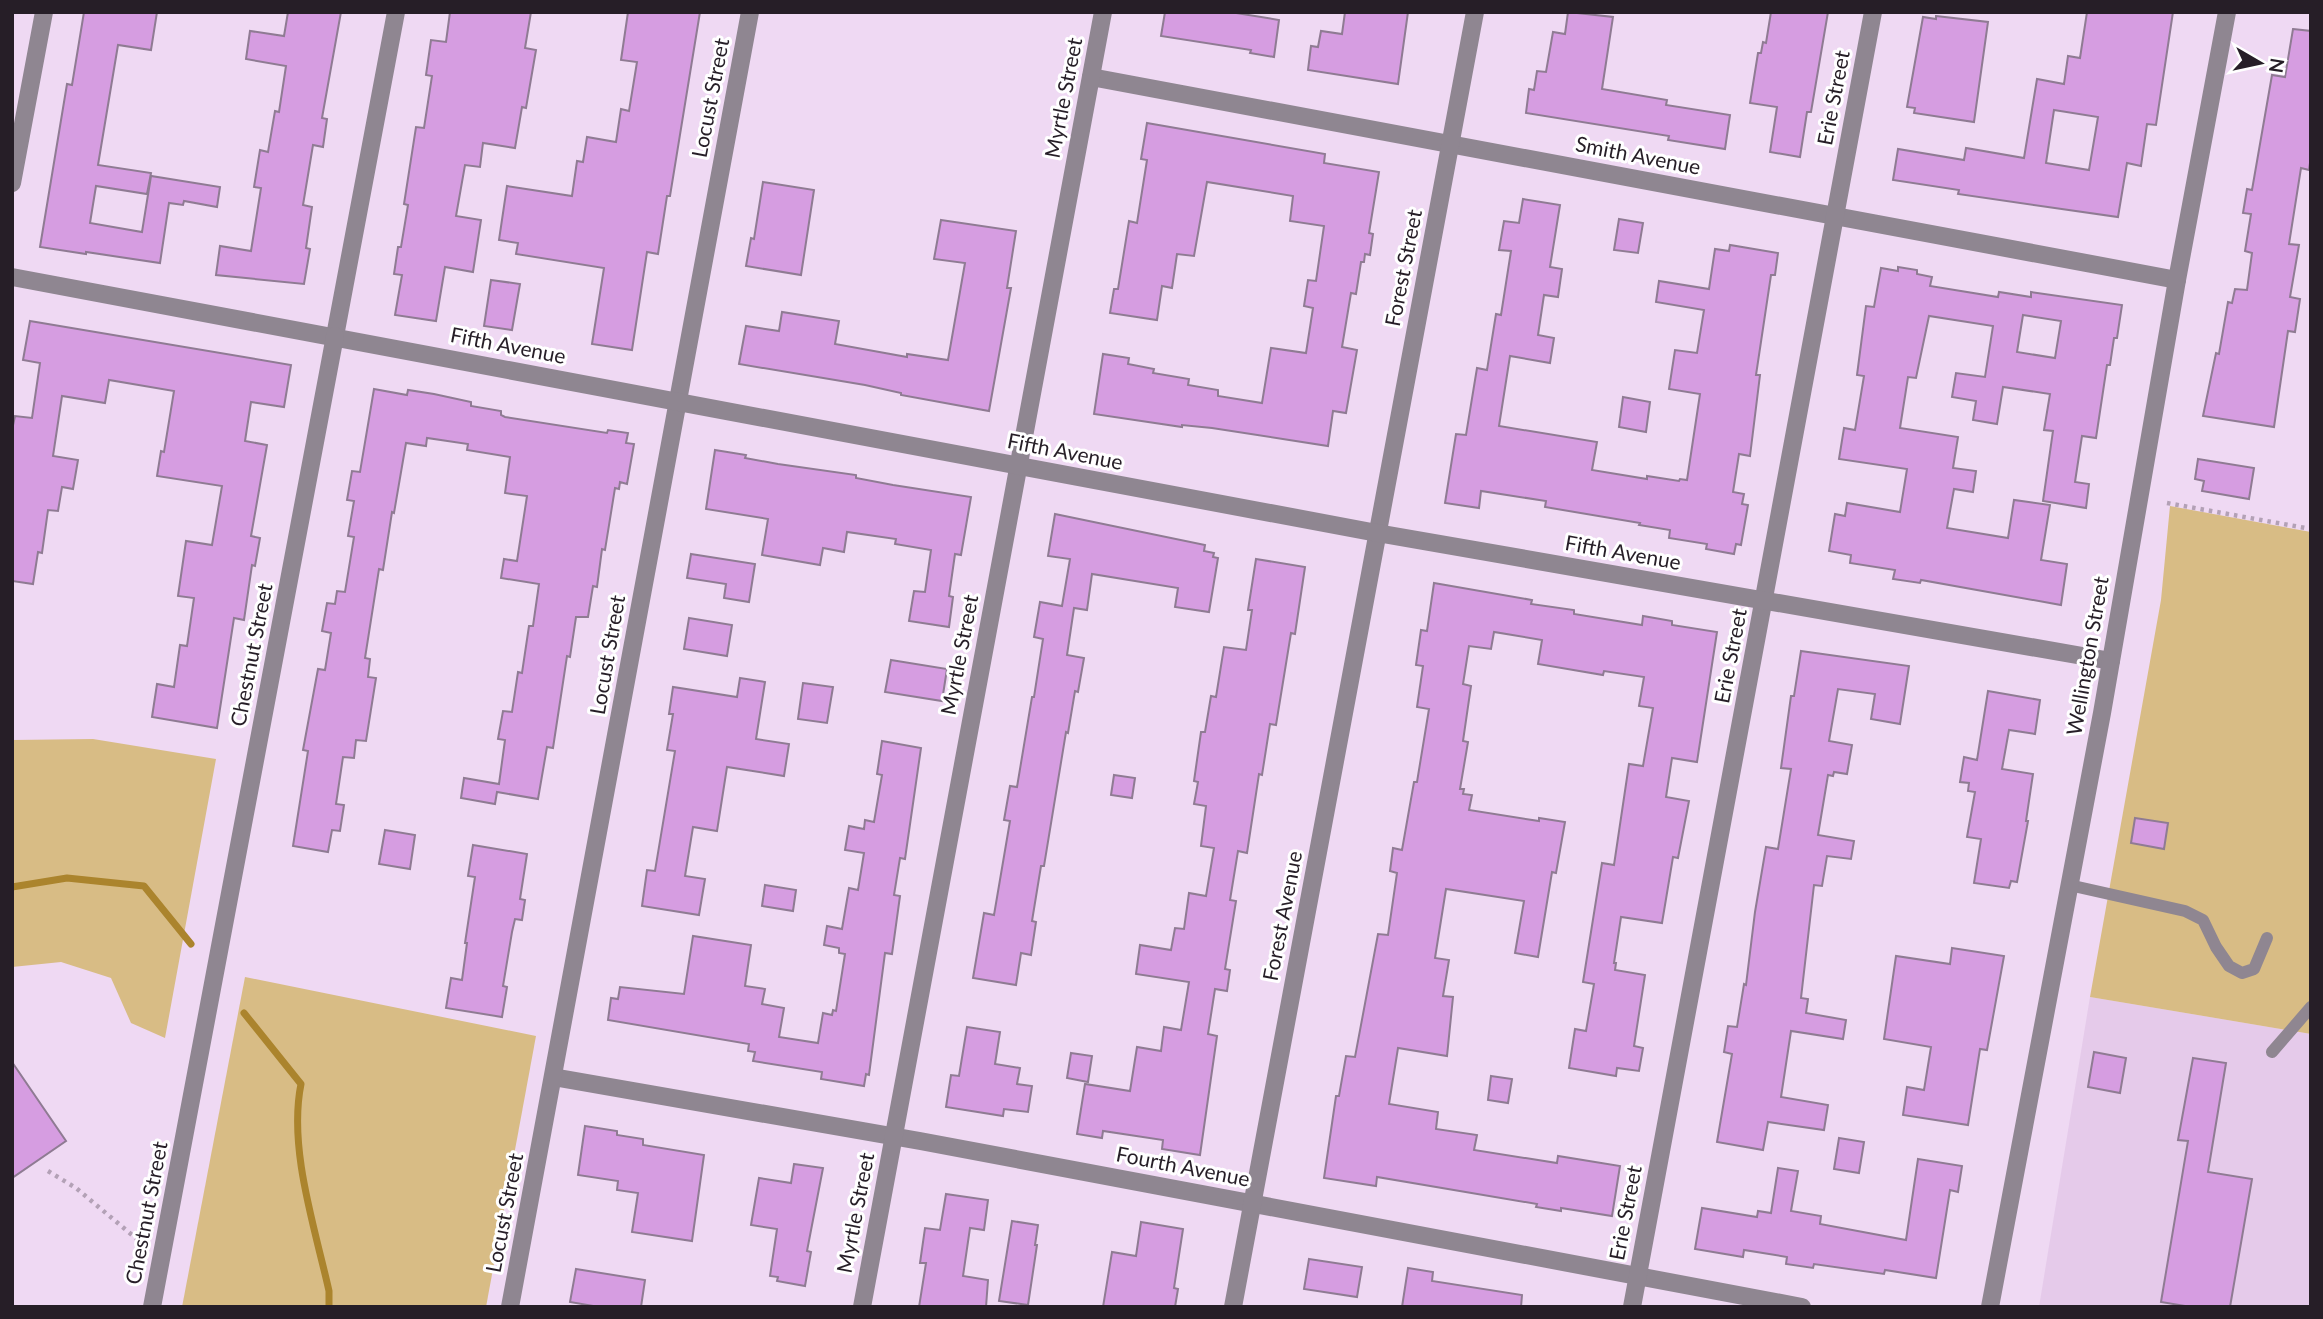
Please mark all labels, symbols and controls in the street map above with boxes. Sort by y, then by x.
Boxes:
north arrow [2225,28,2295,98]
street label: Myrtle Street [1039,35,1087,160]
street label: Locust Street [686,36,733,159]
street label: Erie Street [1811,48,1854,147]
text: N [2265,57,2290,75]
street label: Smith Avenue [1574,130,1703,179]
street label: Forest Street [1379,207,1426,328]
street label: Fifth Avenue [448,321,568,368]
street label: Fifth Avenue [1005,427,1125,474]
street label: Fifth Avenue [1563,529,1683,574]
street label: Wellington Street [2060,574,2113,737]
street label: Chestnut Street [224,581,277,728]
street label: Myrtle Street [935,592,983,717]
street label: Locust Street [584,593,629,716]
street label: Erie Street [1708,606,1751,705]
street label: Forest Avenue [1257,849,1306,983]
street label: Chestnut Street [119,1139,172,1286]
street label: Fourth Avenue [1114,1140,1252,1191]
street label: Myrtle Street [831,1150,879,1275]
street label: Locust Street [480,1151,527,1274]
street label: Erie Street [1603,1163,1646,1262]

